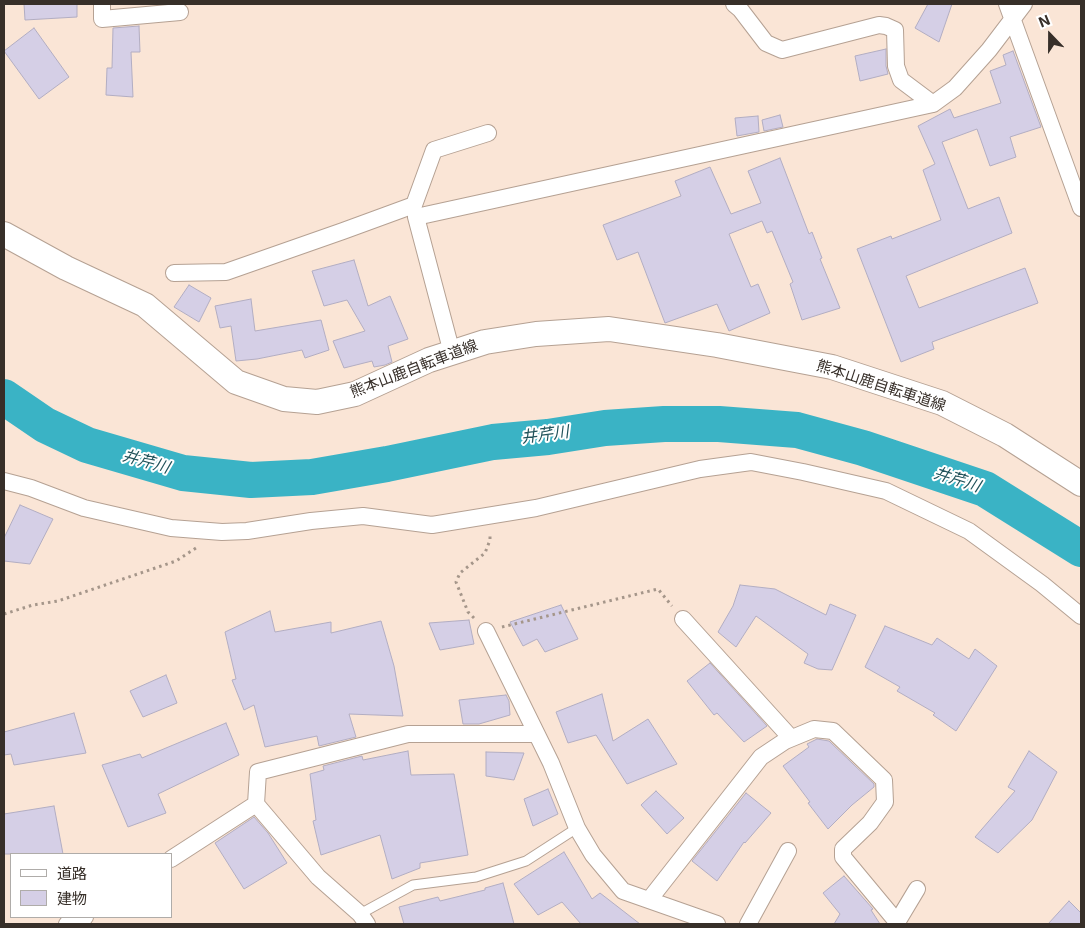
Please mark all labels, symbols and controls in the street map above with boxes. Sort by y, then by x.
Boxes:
north arrow [1025,10,1075,60]
text: N [1036,11,1052,31]
street label: 熊本山鹿自転車道線 [348,336,480,402]
street label: 熊本山鹿自転車道線 [814,357,948,415]
water label: 井芹川 [520,423,570,447]
water label: 井芹川 [120,446,172,478]
water label: 井芹川 [931,463,983,497]
legend [10,853,172,918]
text: 道路 [57,864,87,883]
text: 建物 [57,889,87,908]

